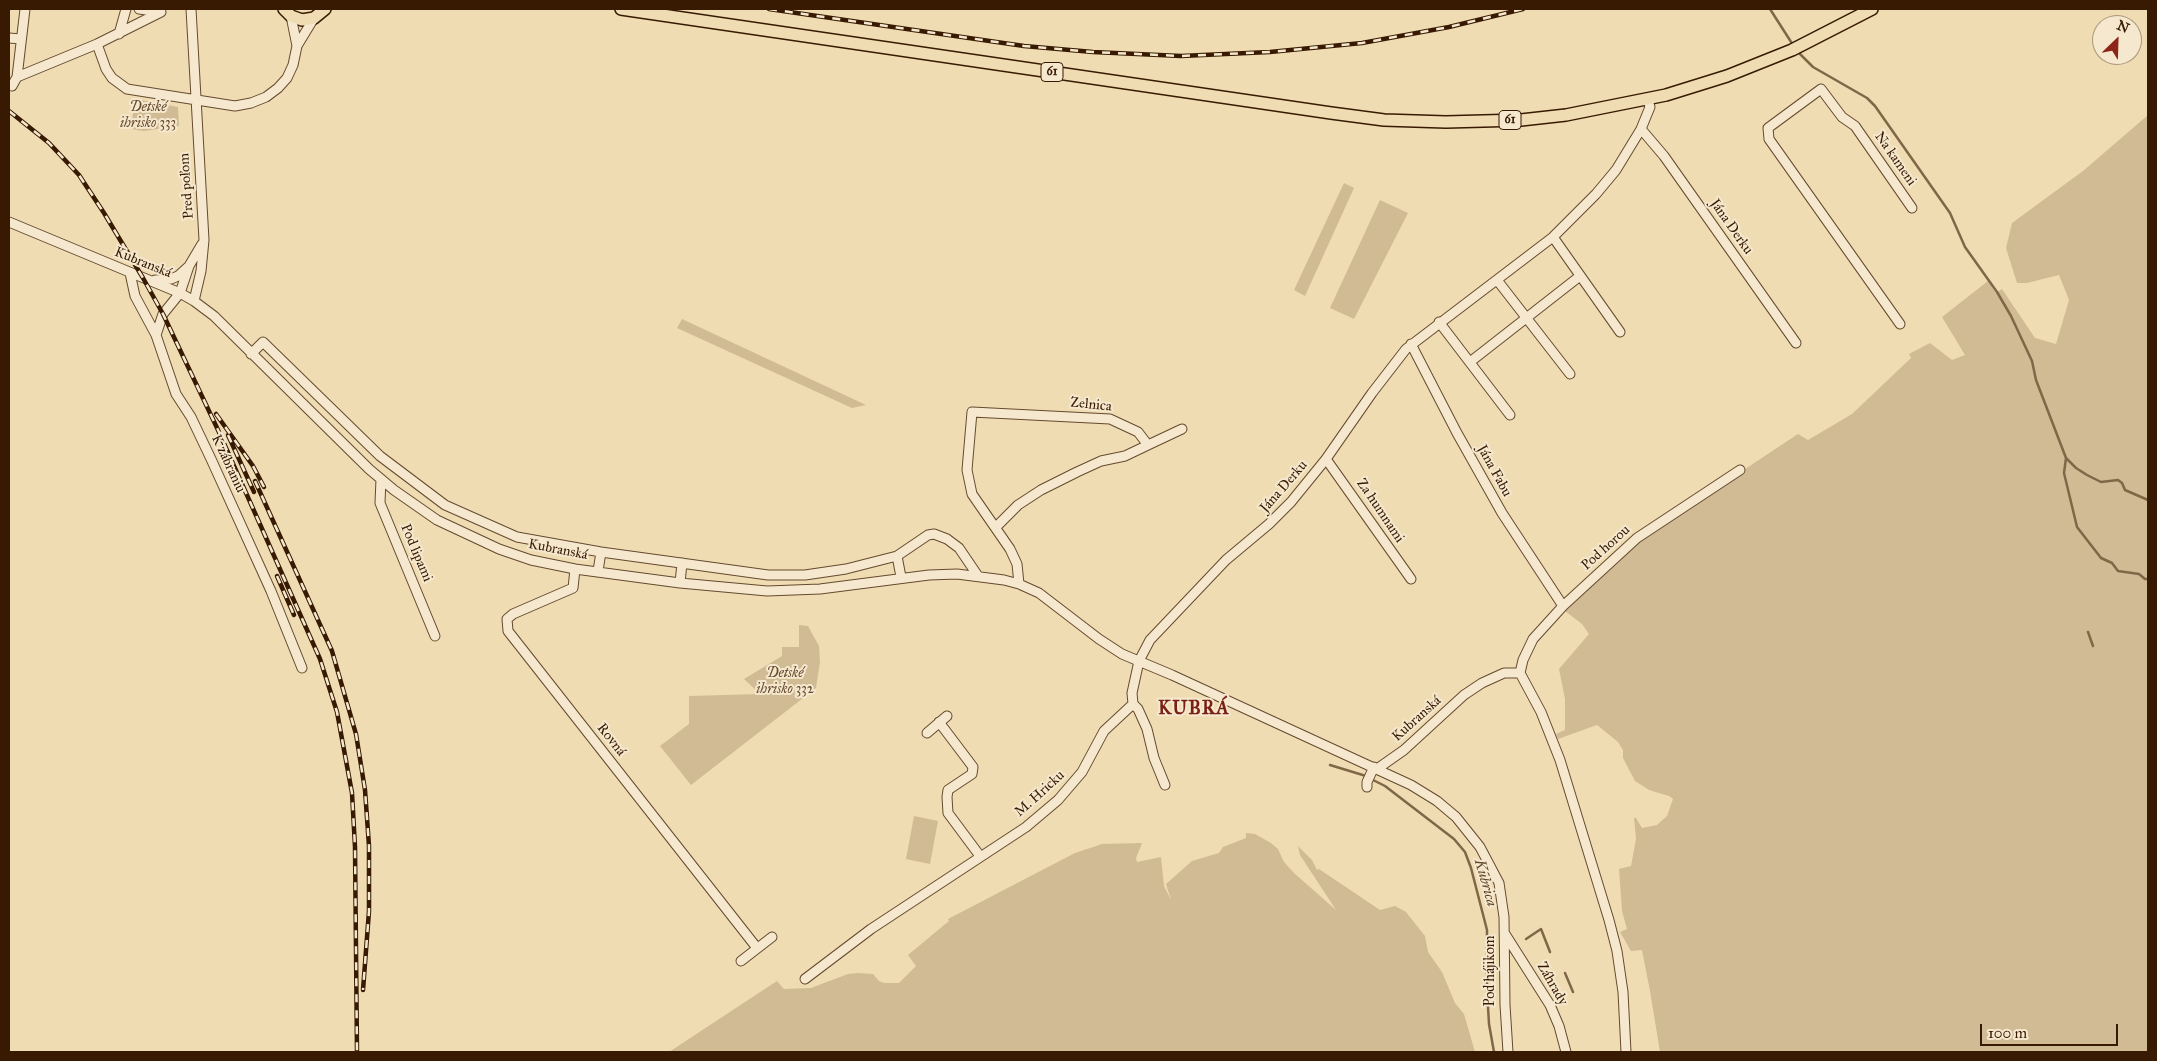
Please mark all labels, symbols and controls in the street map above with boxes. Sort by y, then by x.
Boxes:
north arrow [2092,15,2142,65]
text: N [2114,17,2132,37]
road number: 61 [1041,62,1063,82]
park label: Detské ihrisko 333 [120,100,176,132]
road number: 61 [1499,110,1521,130]
street label: Na kameni [1870,129,1920,189]
street label: Pred poľom [176,152,198,220]
street label: Jána Derku [1706,196,1756,258]
street label: Kubranská [112,244,174,282]
street label: Zelnica [1069,394,1113,416]
street label: K zábraniu [207,432,249,496]
street label: Jána Fabu [1473,442,1515,500]
street label: Jána Derku [1257,457,1311,517]
street label: Za humnami [1352,476,1408,546]
street label: Pod lipami [396,522,436,584]
street label: Pod horou [1578,522,1634,574]
street label: Kubranská [527,536,589,564]
park label: Detské ihrisko 332 [756,666,814,699]
street label: Kubranská [1389,693,1445,745]
district label: KUBRÁ [1157,698,1231,720]
street label: Rovná [593,720,629,760]
street label: M. Hricku [1012,767,1068,821]
water label: Kubrica [1470,857,1500,909]
street label: Pod hájikom [1483,935,1499,1007]
street label: Záhrady [1533,959,1571,1009]
scale bar [1982,1014,2120,1046]
text: 100 m [1988,1024,2027,1042]

